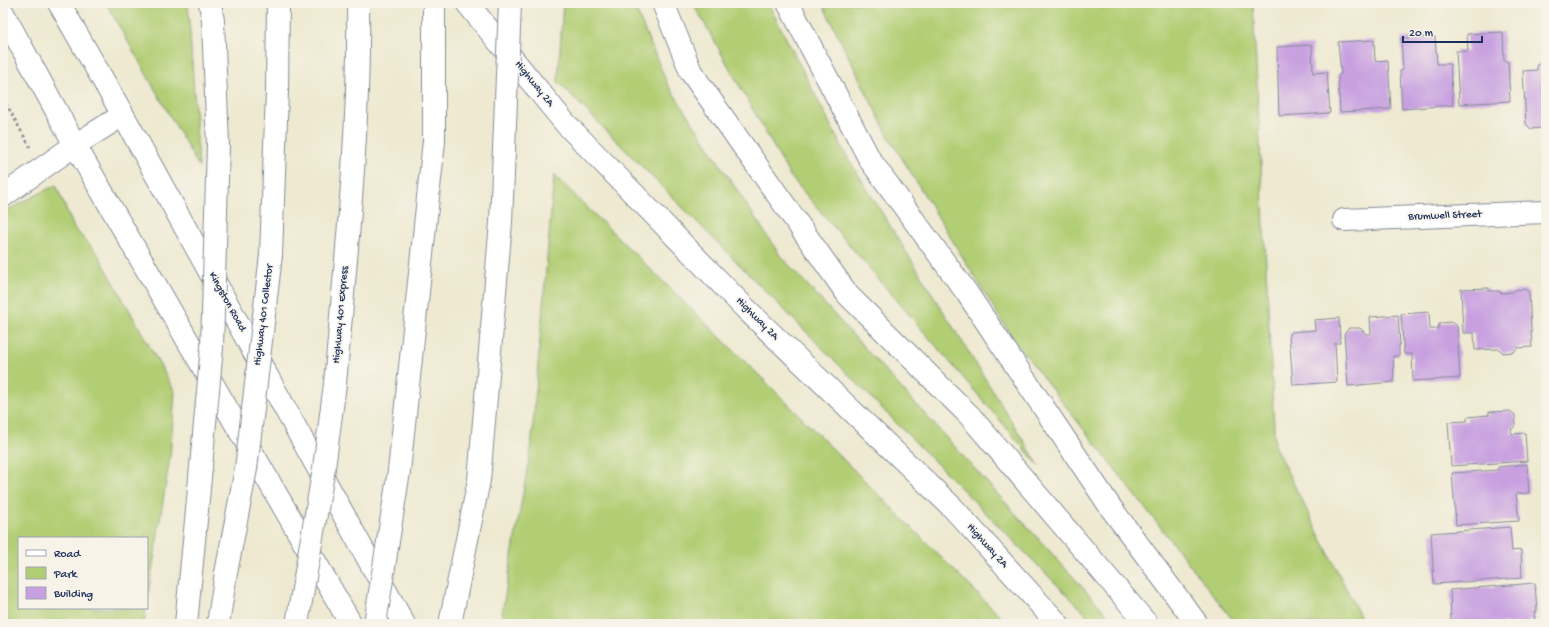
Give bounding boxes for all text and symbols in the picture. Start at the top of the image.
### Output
scale bar [1403,18,1482,44]
text: 20 m [1409,27,1434,41]
street label: Highway 2A [512,59,556,110]
street label: Brumwell Street [1407,209,1483,223]
street label: Highway 401 Collector [252,263,276,366]
street label: Highway 401 Express [331,265,351,364]
street label: Kingston Road [206,270,249,335]
street label: Highway 2A [733,295,781,343]
street label: Highway 2A [964,521,1010,571]
legend [18,537,148,609]
text: Road [54,548,81,562]
text: Park [53,568,79,582]
text: Building [53,588,93,602]

